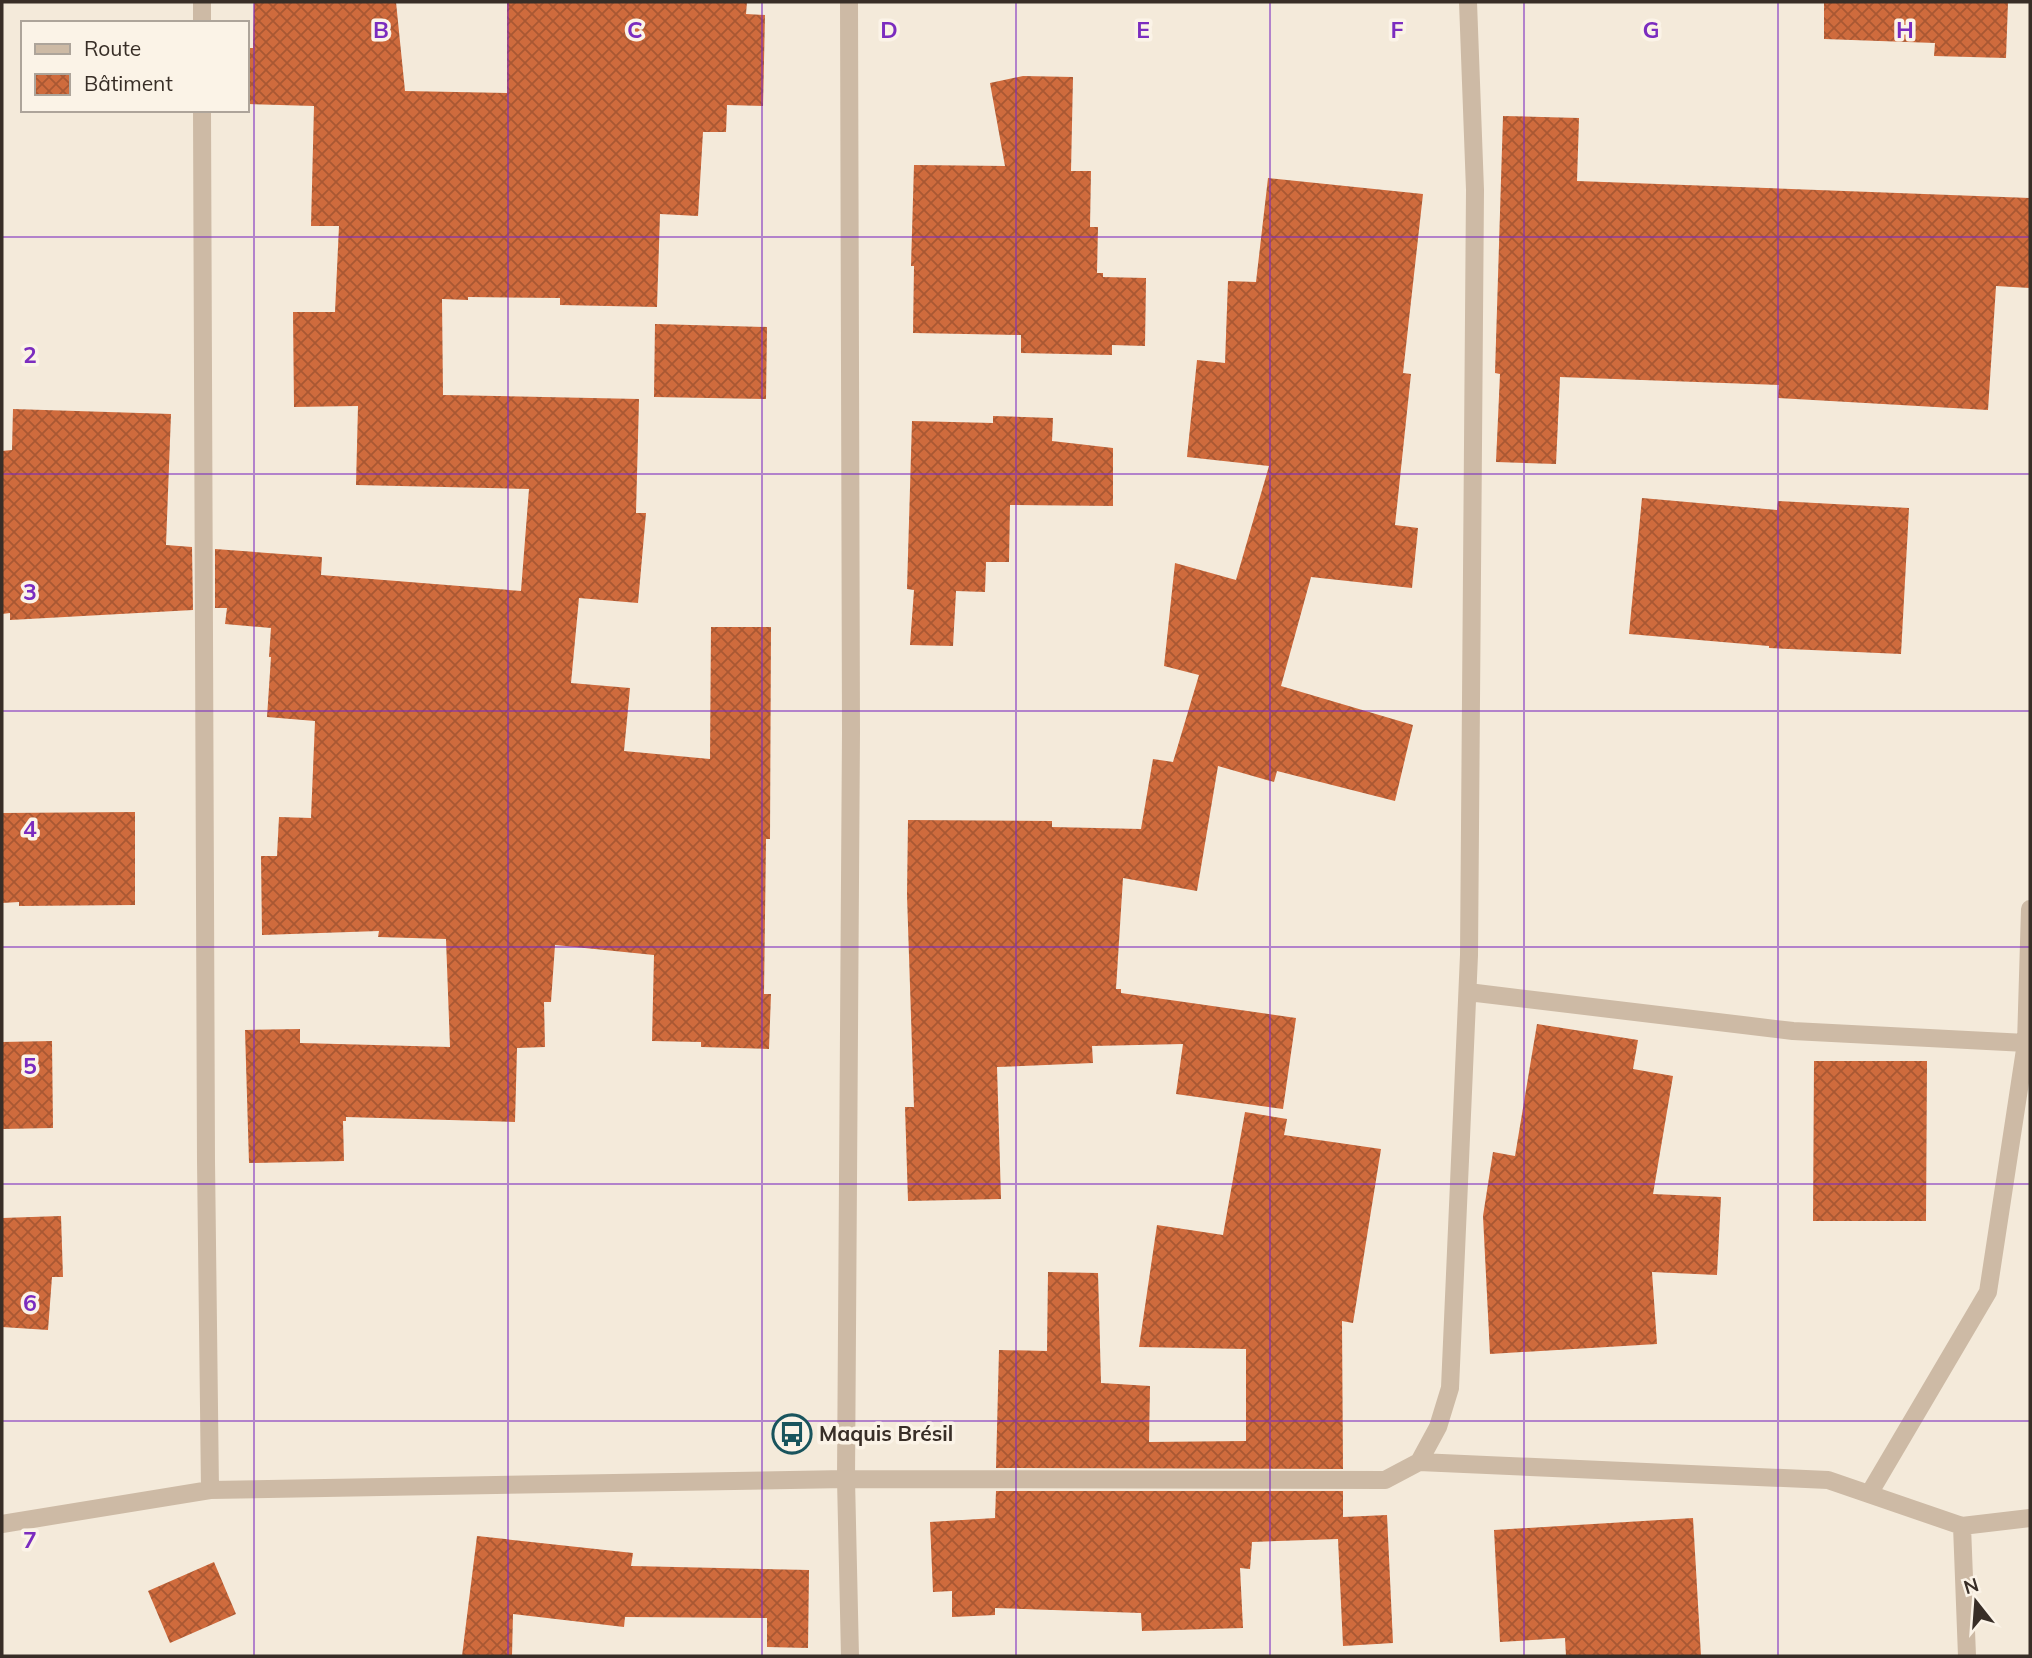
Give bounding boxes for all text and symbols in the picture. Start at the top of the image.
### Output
text: B [373,15,389,44]
text: C [627,15,643,44]
text: D [880,15,898,44]
text: E [1136,15,1150,44]
text: F [1390,15,1404,44]
text: G [1642,15,1660,44]
text: H [1896,15,1914,44]
legend [21,21,248,112]
text: Route [84,35,141,61]
text: Bâtiment [84,70,173,96]
text: 2 [23,340,37,369]
text: 3 [23,577,37,606]
text: 4 [23,814,37,843]
text: 5 [23,1051,37,1080]
text: 6 [23,1288,37,1317]
bus stop icon: Maquis Brésil [771,1413,813,1455]
place label: Maquis Brésil [819,1420,953,1446]
text: 7 [23,1525,37,1554]
north arrow [1941,1567,2011,1637]
text: N [1961,1572,1981,1599]

